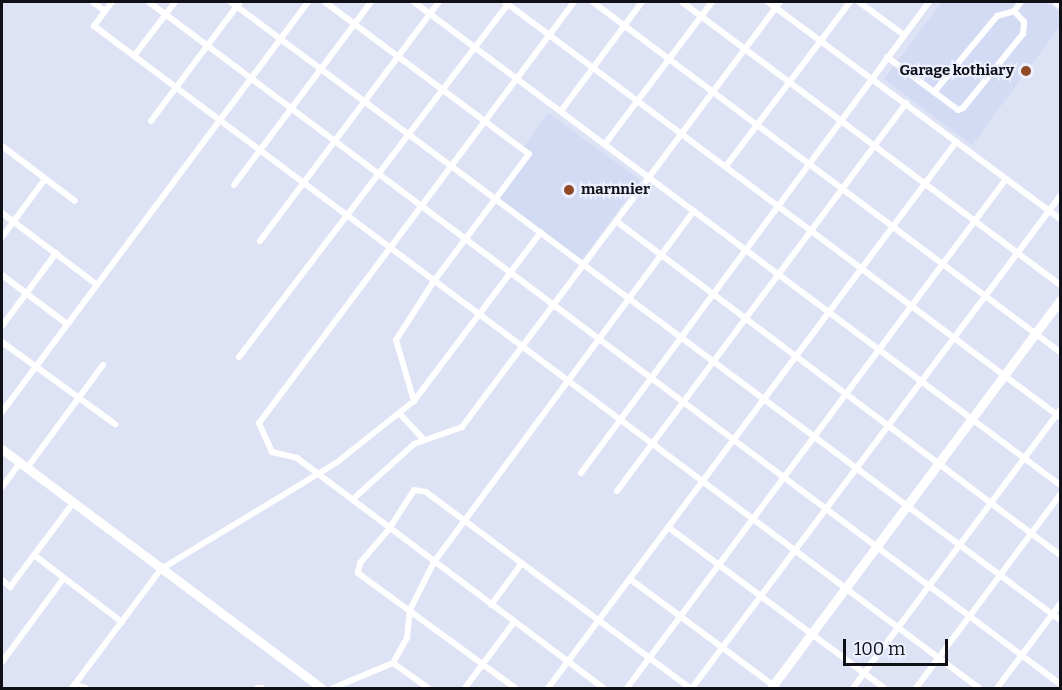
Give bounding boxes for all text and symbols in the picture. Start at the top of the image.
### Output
place label: Garage kothiary [899,62,1014,80]
marker: Garage kothiary [1019,64,1033,78]
place label: marnnier [581,181,650,199]
marker: marnnier [562,183,576,197]
scale bar [846,627,951,665]
text: 100 m [854,638,905,660]

